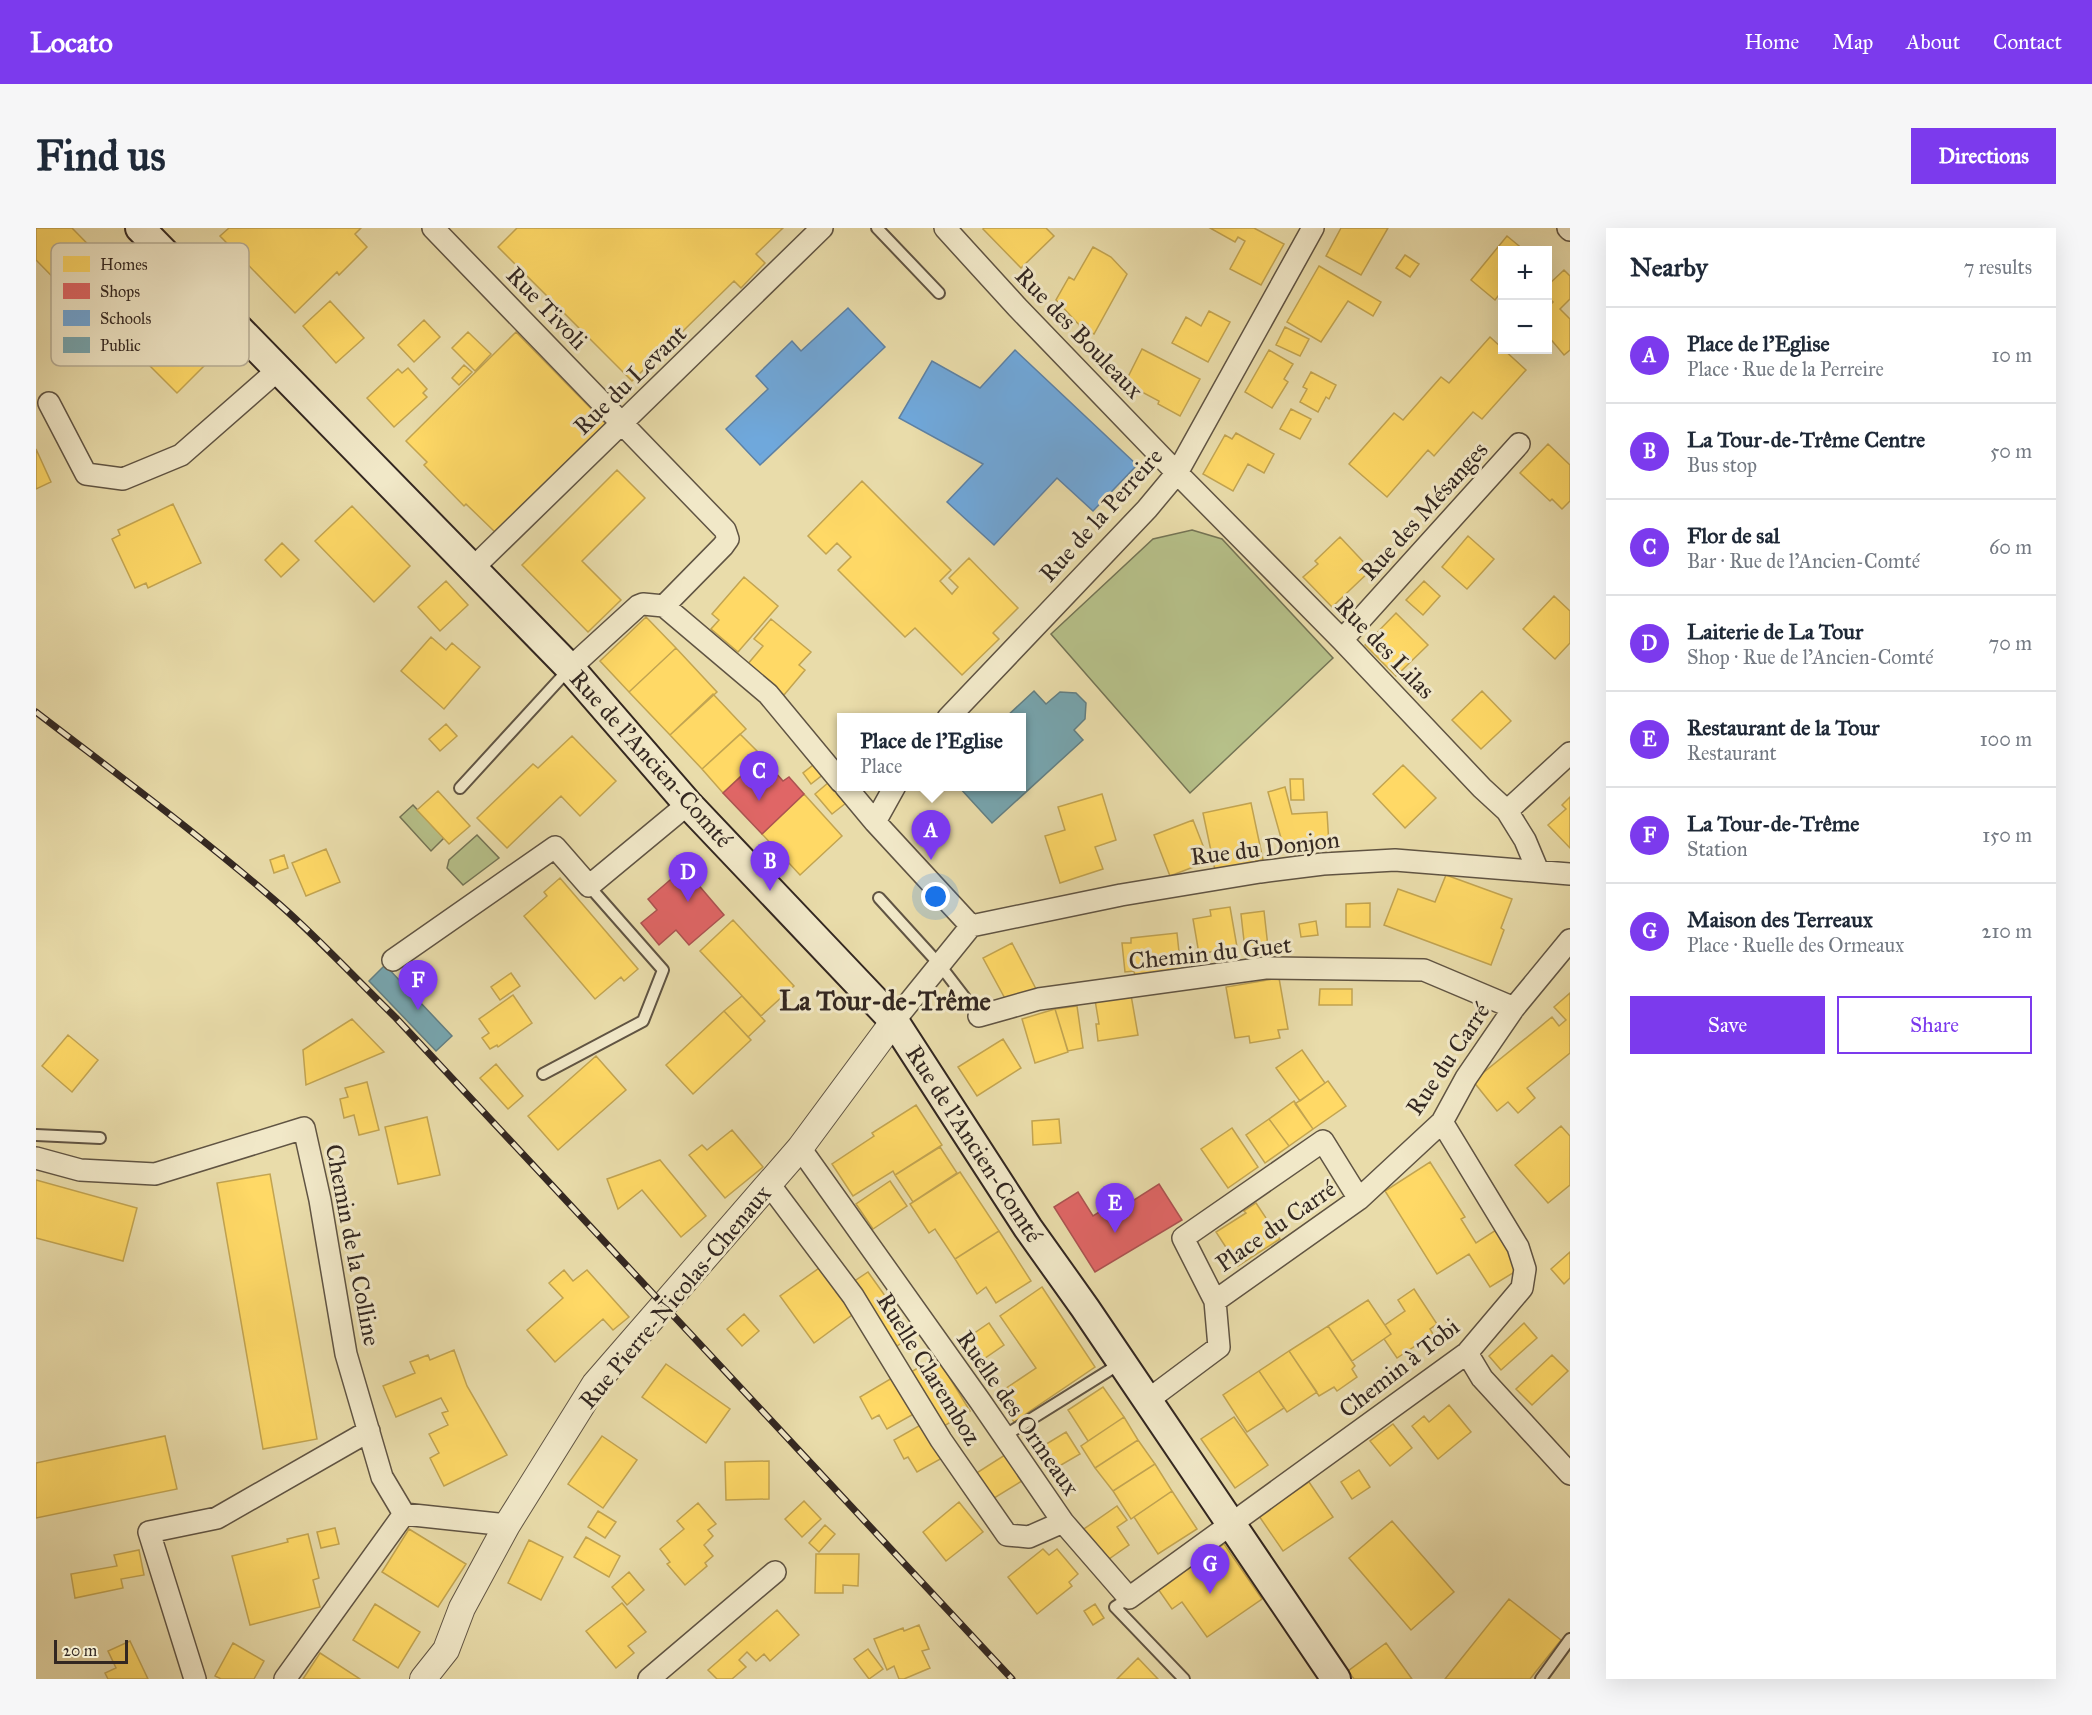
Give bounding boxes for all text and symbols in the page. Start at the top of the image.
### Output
text: Locato [30,25,113,60]
text: Home [1744,29,1799,55]
text: Map [1832,29,1873,55]
text: About [1906,29,1960,55]
text: Contact [1993,29,2062,55]
button: Directions [1911,128,2056,184]
text: Find us [36,130,166,182]
legend [51,243,249,366]
map controls [1498,246,1552,354]
button: + [1498,246,1552,300]
text: Nearby [1630,251,1708,283]
text: Homes [100,255,148,274]
text: 7 results [1964,255,2032,279]
street label: Rue Tivoli [500,260,594,356]
street label: Rue des Bouleaux [1009,261,1150,405]
text: Shops [100,282,140,301]
button: − [1498,300,1552,354]
text: Schools [100,309,151,328]
street label: Rue du Levant [567,318,693,441]
text: Place de l'Eglise [1687,330,1830,357]
text: Public [100,336,141,355]
text: A [1643,343,1656,367]
text: 10 m [1991,343,2032,367]
text: Place · Rue de la Perreire [1687,357,1884,381]
text: La Tour-de-Trême Centre [1687,426,1925,453]
street label: Rue des Mésanges [1354,435,1494,587]
text: B [1643,439,1656,463]
text: 50 m [1990,439,2032,463]
street label: Rue de la Perreire [1033,442,1169,588]
text: Bus stop [1687,453,1757,477]
text: Flor de sal [1687,522,1780,549]
text: C [1643,535,1656,559]
text: 60 m [1989,535,2032,559]
text: Bar · Rue de l'Ancien-Comté [1687,549,1920,573]
street label: Rue des Lilas [1329,591,1441,705]
text: Laiterie de La Tour [1687,618,1863,645]
text: D [1642,631,1657,655]
text: 70 m [1989,631,2032,655]
text: Shop · Rue de l'Ancien-Comté [1687,645,1934,669]
street label: Rue de l'Ancien-Comté [563,664,739,854]
popup [837,713,1026,791]
text: Restaurant de la Tour [1687,714,1880,741]
text: Place de l'Eglise [860,727,1003,754]
text: E [1642,727,1657,751]
text: 100 m [1980,727,2032,751]
text: Restaurant [1687,741,1777,765]
pin: C [740,752,778,801]
text: Place [860,754,902,778]
pin: A [912,810,950,860]
text: La Tour-de-Trême [1687,810,1859,837]
text: F [1643,823,1656,847]
text: 150 m [1982,823,2032,847]
street label: Rue du Donjon [1189,824,1341,872]
text: Station [1687,837,1748,861]
pin: B [750,842,790,891]
pin: D [668,852,708,902]
your location [921,882,950,911]
text: Maison des Terreaux [1687,906,1873,933]
text: G [1642,919,1657,943]
text: 210 m [1982,919,2032,943]
street label: Chemin du Guet [1127,929,1293,976]
text: Place · Ruelle des Ormeaux [1687,933,1904,957]
pin: F [398,960,437,1010]
district label: La Tour-de-Trême [779,984,991,1017]
button: Save [1630,996,1825,1054]
button: Share [1837,996,2032,1054]
street label: Rue du Carré [1400,997,1496,1121]
street label: Rue de l'Ancien-Comté [899,1040,1049,1248]
street label: Chemin de la Colline [319,1142,387,1348]
street label: Place du Carré [1210,1174,1342,1278]
street label: Rue Pierre-Nicolas-Chenaux [573,1179,778,1415]
pin: E [1096,1184,1134,1233]
street label: Ruelle Claremboz [870,1287,988,1451]
street label: Chemin à Tobi [1333,1311,1466,1424]
street label: Ruelle des Ormeaux [950,1325,1086,1502]
pin: G [1190,1544,1230,1594]
scale bar [54,1637,128,1664]
text: 20 m [63,1641,97,1660]

